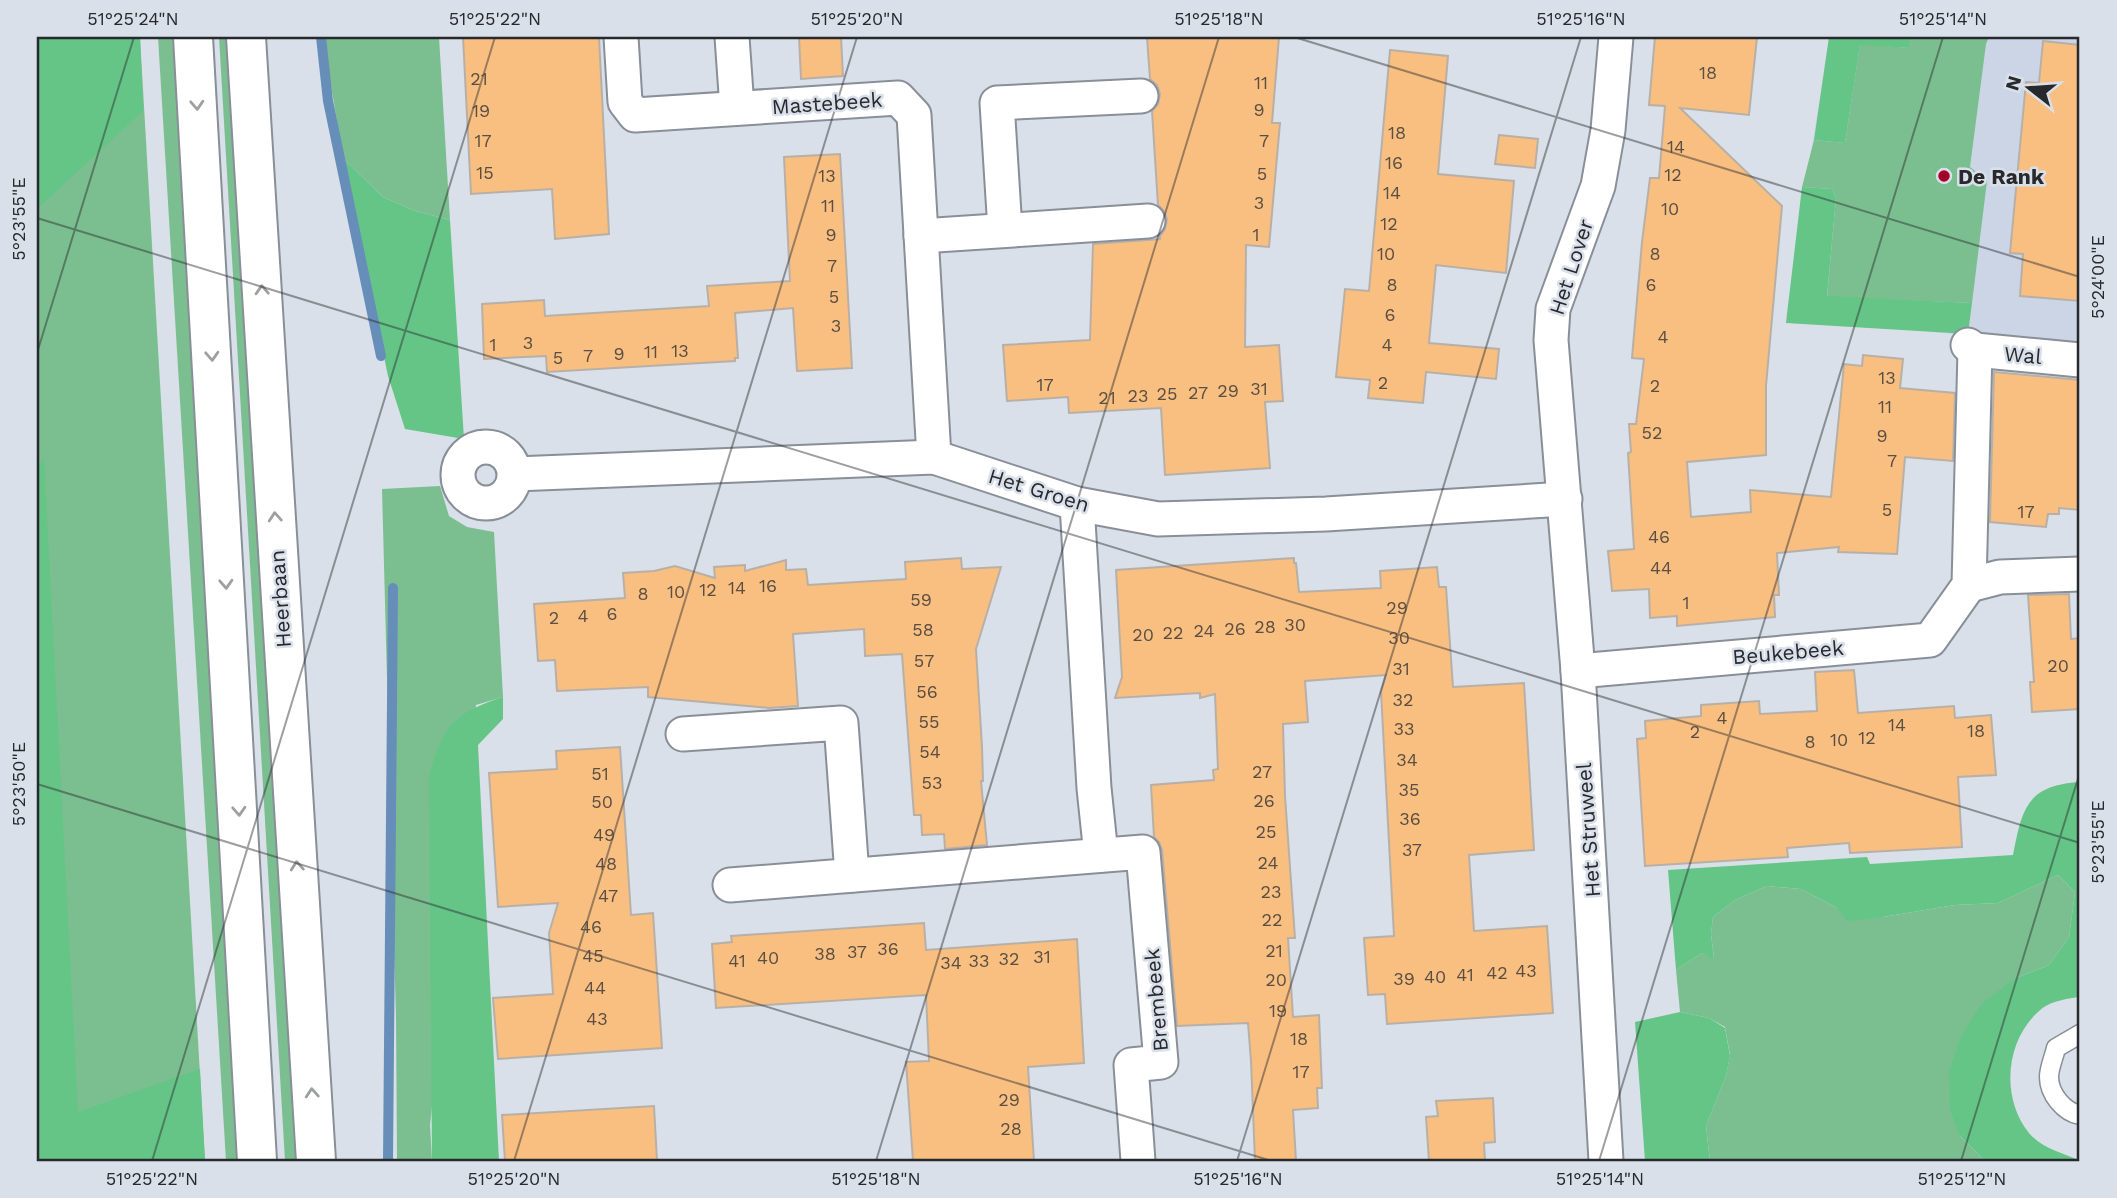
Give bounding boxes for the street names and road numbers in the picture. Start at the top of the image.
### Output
street label: Mastebeek [771,87,883,119]
street label: Het Lover [1544,215,1598,318]
street label: Wal [2003,341,2043,369]
street label: Het Groen [986,463,1092,517]
street label: Heerbaan [264,549,296,649]
street label: Beukebeek [1731,635,1845,669]
street label: Het Struweel [1571,761,1605,898]
street label: Brembeek [1139,947,1173,1053]

